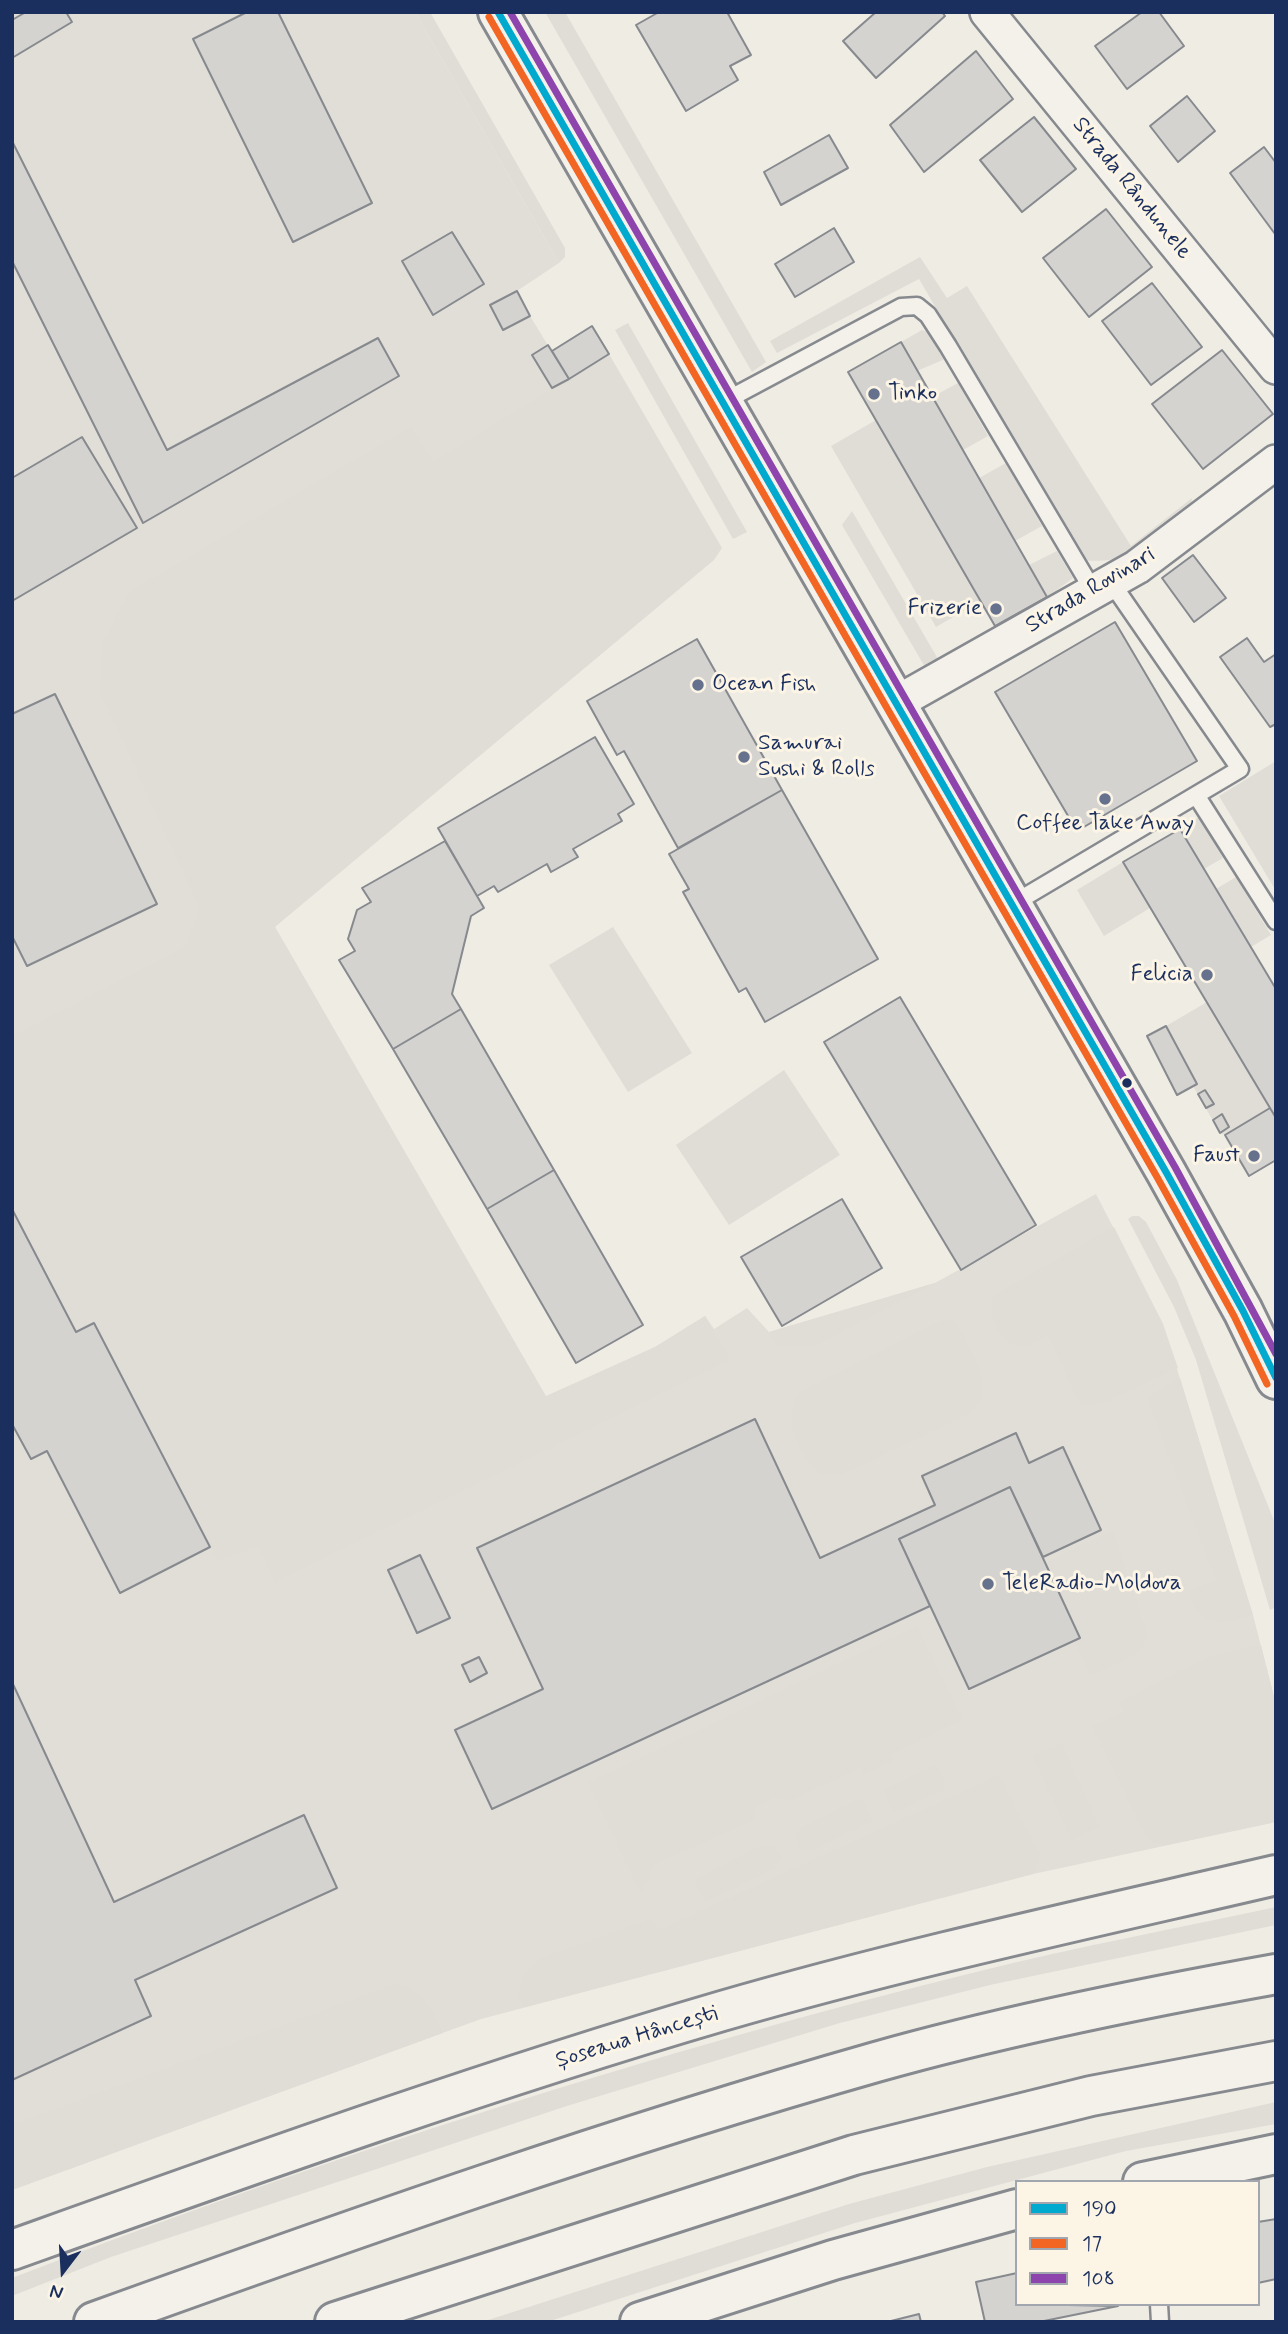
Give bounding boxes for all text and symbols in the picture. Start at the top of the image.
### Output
street label: Strada Rândunele [1065,112,1197,266]
place label: Tinko [888,380,937,408]
marker: Tinko [866,386,882,402]
street label: Strada Rovinari [1021,542,1161,640]
place label: Frizerie [907,595,982,623]
marker: Frizerie [988,601,1004,617]
place label: Ocean Fish [712,671,817,699]
marker: Ocean Fish [690,677,706,693]
place label: Samurai Sushi & Rolls [758,730,875,784]
marker: Samurai Sushi & Rolls [736,749,752,765]
marker: Coffee Take Away [1097,791,1113,807]
place label: Coffee Take Away [1016,810,1194,838]
place label: Felicia [1130,961,1193,989]
marker: Felicia [1199,967,1215,983]
unlabelled marker [1120,1076,1134,1090]
place label: Faust [1193,1142,1240,1170]
marker: Faust [1246,1148,1262,1164]
place label: TeleRadio-Moldova [1002,1570,1182,1598]
marker: TeleRadio-Moldova [980,1576,996,1592]
street label: Șoseaua Hâncești [553,2000,721,2076]
legend [1015,2180,1260,2306]
text: 190 [1082,2195,1117,2223]
text: 17 [1082,2230,1102,2258]
north arrow [28,2236,98,2306]
text: 108 [1082,2265,1115,2293]
text: N [47,2278,66,2305]

